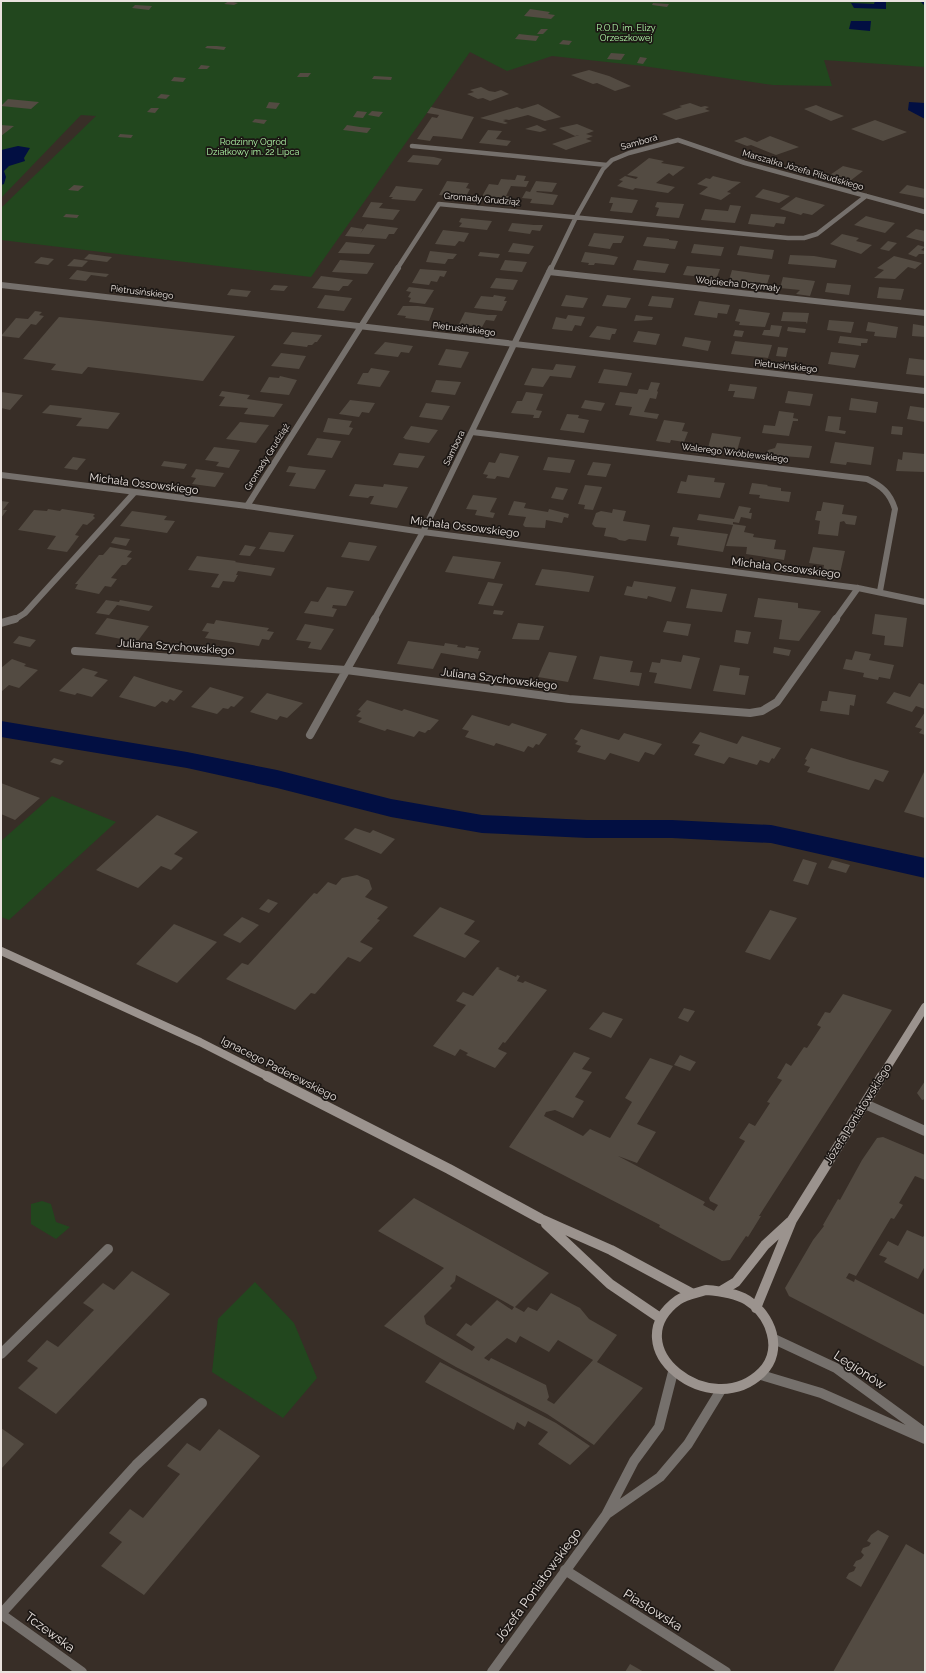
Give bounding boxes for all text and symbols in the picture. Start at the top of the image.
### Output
park label: R.O.D. im. Elizy Orzeszkowej [596,23,656,43]
street label: Sambora [620,132,659,152]
park label: Rodzinny Ogród Działkowy im. 22 Lipca [207,137,300,157]
street label: Marszałka Józefa Piłsudskiego [741,148,865,192]
street label: Gromady Grudziąż [443,191,521,207]
street label: Wojciecha Drzymały [695,275,781,293]
street label: Pietrusińskiego [110,283,174,301]
street label: Pietrusińskiego [432,320,496,338]
street label: Pietrusińskiego [754,358,818,374]
street label: Gromady Grudziąż [242,421,292,492]
street label: Sambora [441,429,467,467]
street label: Walerego Wróblewskiego [681,441,789,465]
street label: Michała Ossowskiego [89,471,200,497]
street label: Michała Ossowskiego [410,514,521,540]
street label: Michała Ossowskiego [731,555,842,581]
street label: Juliana Szychowskiego [117,636,235,658]
street label: Juliana Szychowskiego [440,665,558,693]
street label: Ignacego Paderewskiego [219,1034,340,1104]
street label: Józefa Poniatowskiego [822,1061,894,1167]
street label: Legionów [831,1348,889,1393]
street label: Józefa Poniatowskiego [492,1525,584,1645]
street label: Piastowska [621,1586,685,1634]
street label: Tczewska [22,1609,78,1655]

